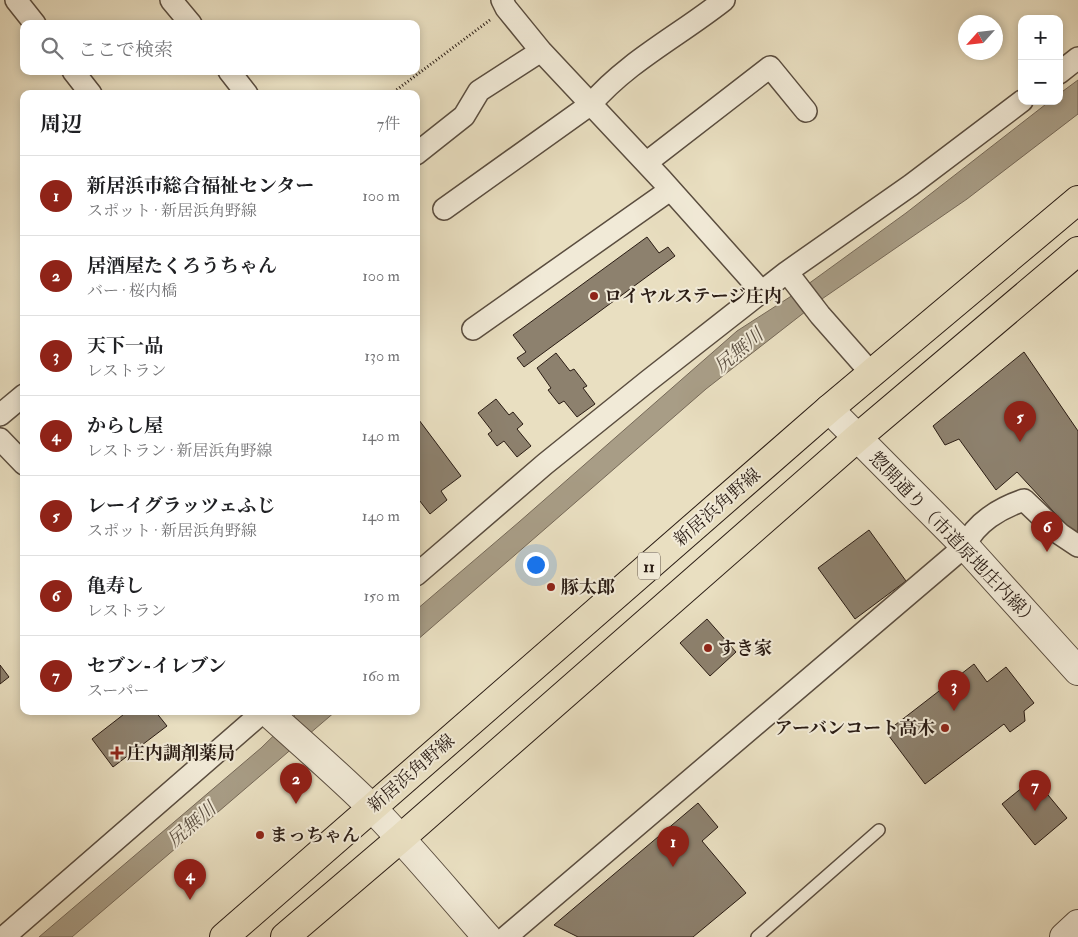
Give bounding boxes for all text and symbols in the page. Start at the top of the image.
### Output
north arrow [958,15,1003,60]
map controls [1018,15,1063,105]
button: + [1018,15,1063,60]
search box [20,20,420,75]
icon: search [38,34,66,62]
text: ここで検索 [78,38,173,62]
button: − [1018,60,1063,105]
text: 周辺 [40,111,82,138]
text: 7件 [377,114,400,134]
text: 新居浜市総合福祉センター [87,174,314,198]
text: 1 [53,186,59,206]
text: 100 m [362,186,400,206]
text: スポット · 新居浜角野線 [87,201,257,221]
text: 居酒屋たくろうちゃん [87,254,277,278]
text: 2 [52,266,60,286]
text: 100 m [362,266,400,286]
text: バー · 桜内橋 [87,281,177,301]
place label: ロイヤルステージ庄内 [604,285,782,308]
marker: ロイヤルステージ庄内 [588,290,600,302]
water label: 尻無川 [709,322,770,378]
text: 天下一品 [87,334,163,358]
text: 3 [53,346,59,366]
text: 130 m [364,346,400,366]
text: レストラン [87,361,167,381]
pin: 5 [1004,401,1036,442]
text: からし屋 [87,414,163,438]
text: 4 [52,426,60,446]
text: 140 m [362,426,400,446]
text: レストラン · 新居浜角野線 [87,441,272,461]
street label: 惣開通り（市道原地庄内線） [864,447,1043,631]
street label: 新居浜角野線 [669,463,766,551]
text: レーイグラッツェふじ [87,494,275,518]
text: 5 [52,506,60,526]
text: 140 m [362,506,400,526]
pin: 6 [1031,511,1063,552]
text: スポット · 新居浜角野線 [87,521,257,541]
your location [523,552,549,578]
road number: 11 [638,552,660,580]
text: 亀寿し [87,574,144,598]
place label: 豚太郎 [561,576,615,599]
marker: 豚太郎 [545,581,557,593]
text: 6 [52,586,60,606]
text: 150 m [363,586,400,606]
text: レストラン [87,601,167,621]
place label: すき家 [718,637,772,660]
marker: すき家 [702,642,714,654]
text: セブン-イレブン [87,654,227,678]
text: 7 [52,666,60,686]
text: 160 m [362,666,400,686]
pin: 3 [938,670,970,711]
text: スーパー [87,681,149,701]
place label: アーバンコート高木 [774,717,935,740]
marker: アーバンコート高木 [939,722,951,734]
street label: 新居浜角野線 [363,729,460,817]
place label: 庄内調剤薬局 [127,742,235,765]
marker: 庄内調剤薬局 [111,747,123,759]
pin: 2 [280,763,312,804]
pin: 7 [1019,770,1051,811]
water label: 尻無川 [162,796,223,853]
place label: まっちゃん [270,824,360,847]
pin: 1 [657,826,689,867]
marker: まっちゃん [254,829,266,841]
pin: 4 [174,859,206,900]

